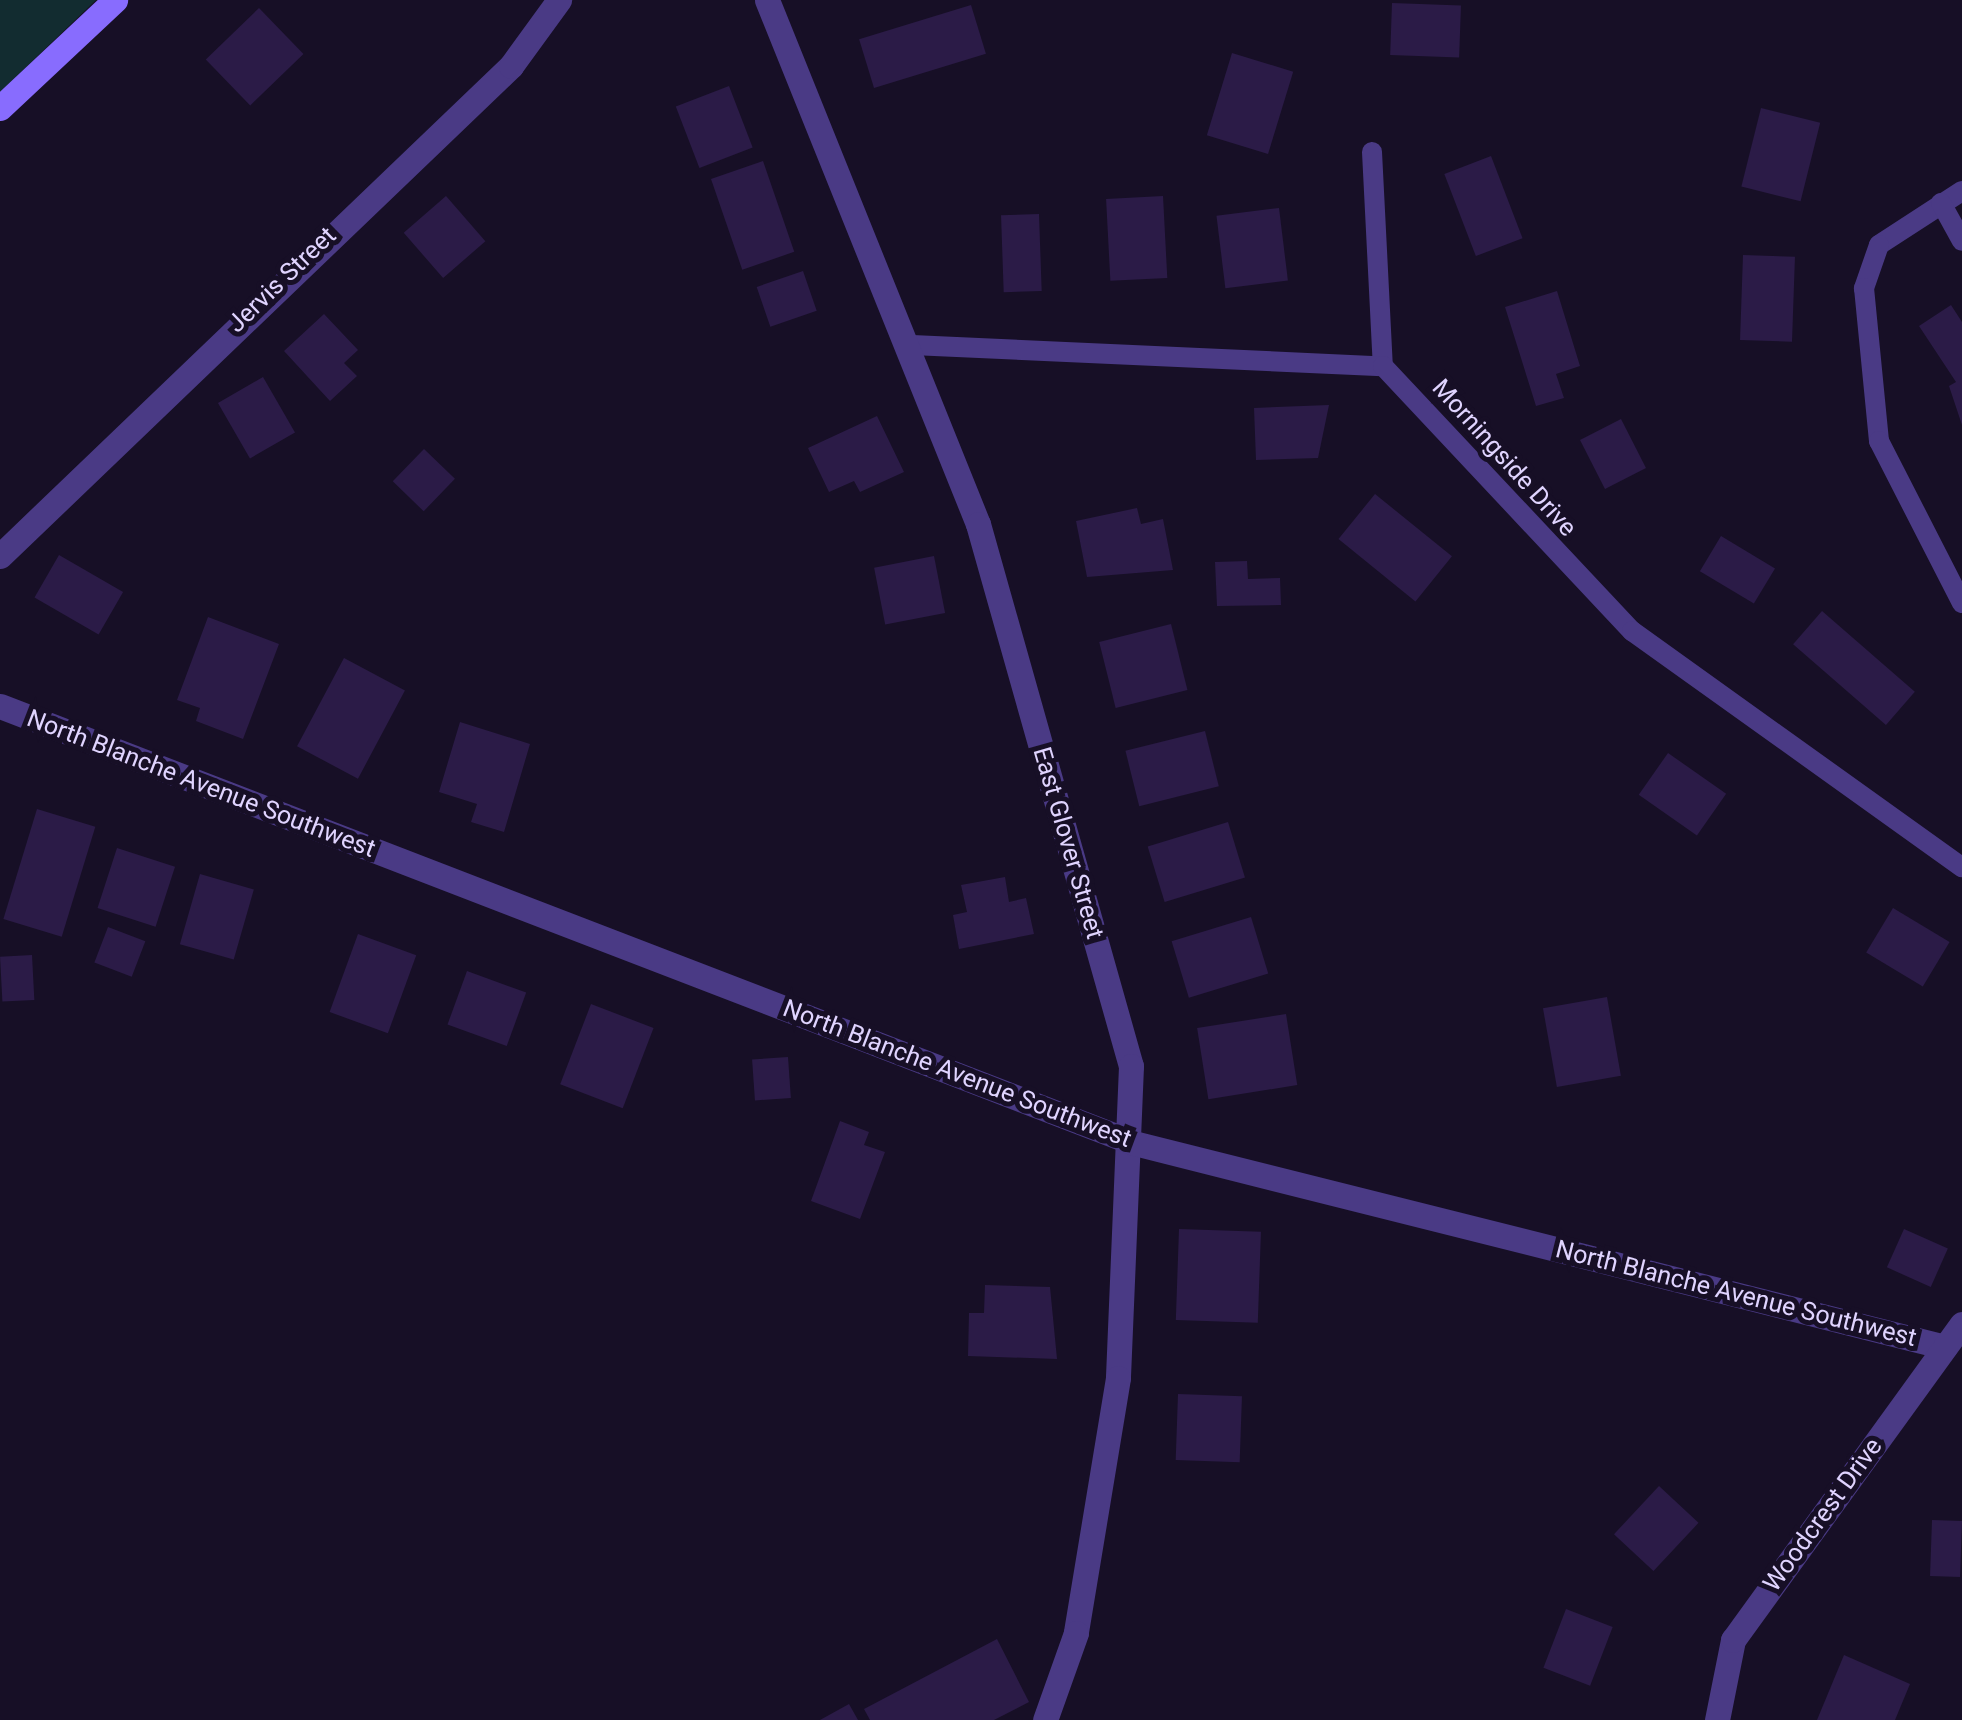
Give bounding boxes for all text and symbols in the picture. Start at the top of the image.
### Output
street label: Jervis Street [222,221,342,339]
street label: Morningside Drive [1426,373,1582,543]
street label: North Blanche Avenue Southwest [23,704,379,864]
street label: East Glover Street [1026,744,1110,942]
street label: North Blanche Avenue Southwest [779,994,1135,1154]
street label: North Blanche Avenue Southwest [1553,1235,1919,1353]
street label: Woodcrest Drive [1757,1432,1889,1598]

